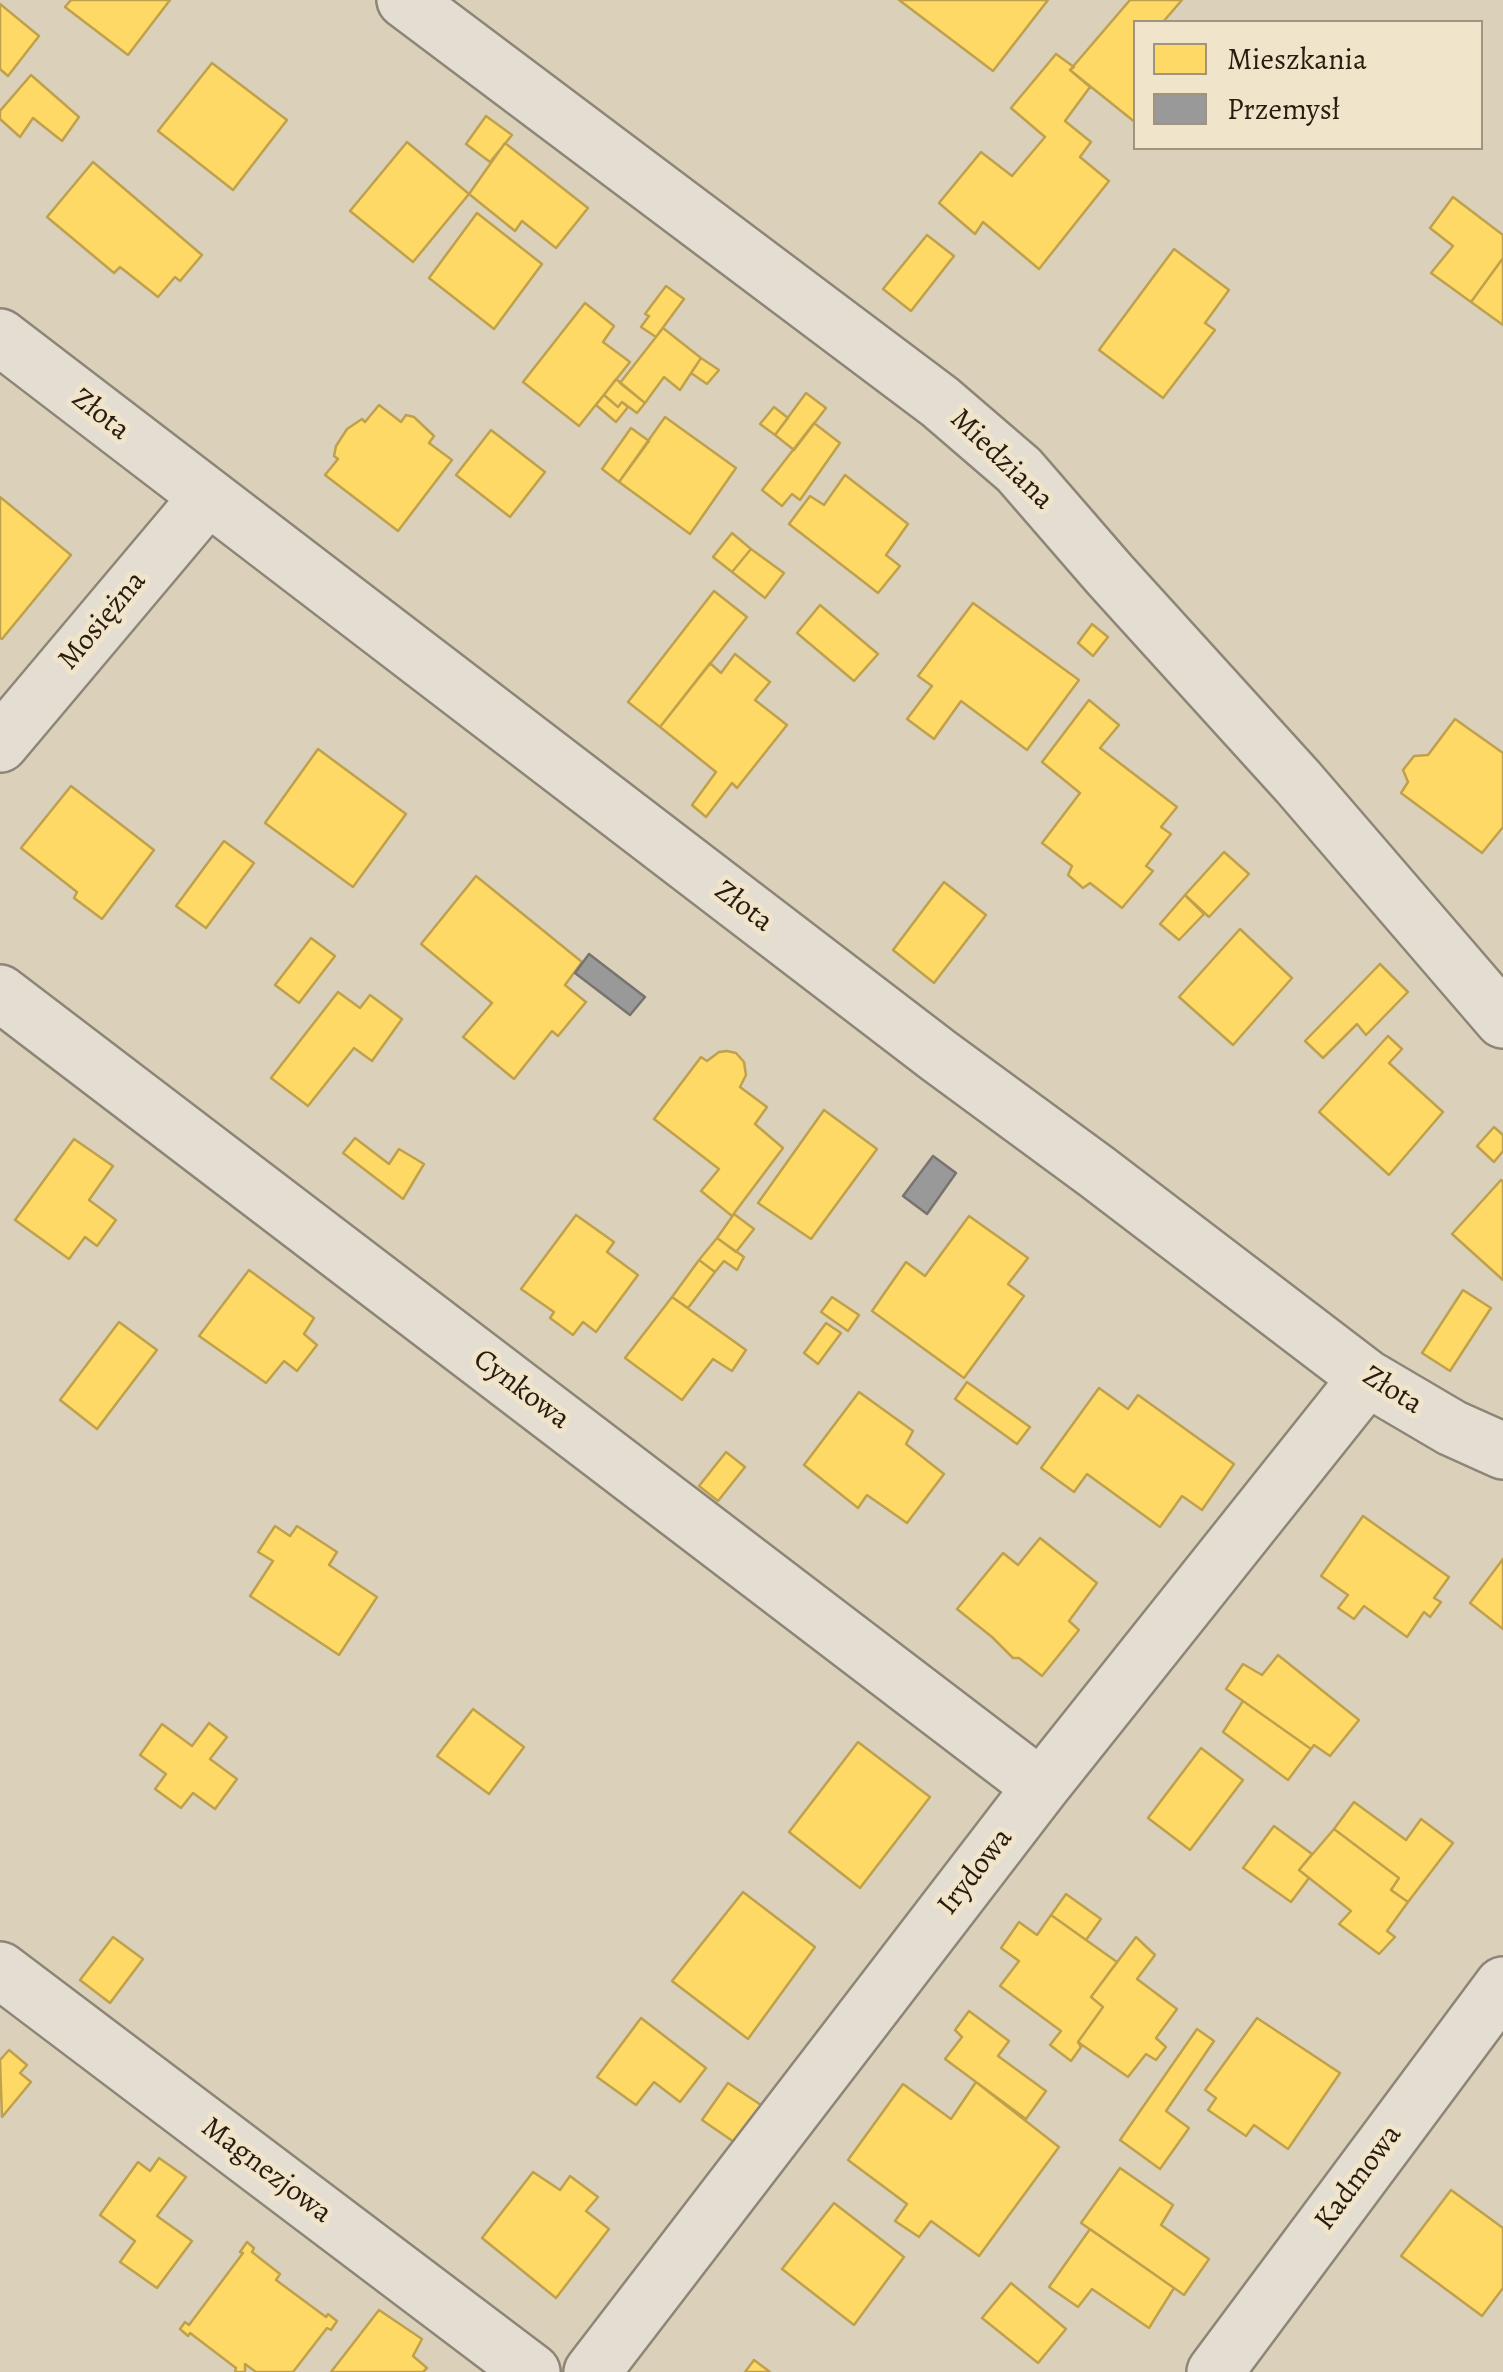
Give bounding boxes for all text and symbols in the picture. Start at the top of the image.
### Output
legend [1133,20,1483,150]
text: Mieszkania [1227,39,1367,79]
text: Przemysł [1227,89,1340,129]
street label: Złota [64,381,136,449]
street label: Miedziana [942,402,1060,518]
street label: Mosiężna [51,564,155,678]
street label: Złota [707,873,779,941]
street label: Cynkowa [466,1342,576,1438]
street label: Złota [1355,1359,1429,1423]
street label: Irydowa [931,1821,1021,1923]
street label: Magnezjowa [194,2110,338,2232]
street label: Kadmowa [1308,2118,1410,2238]

